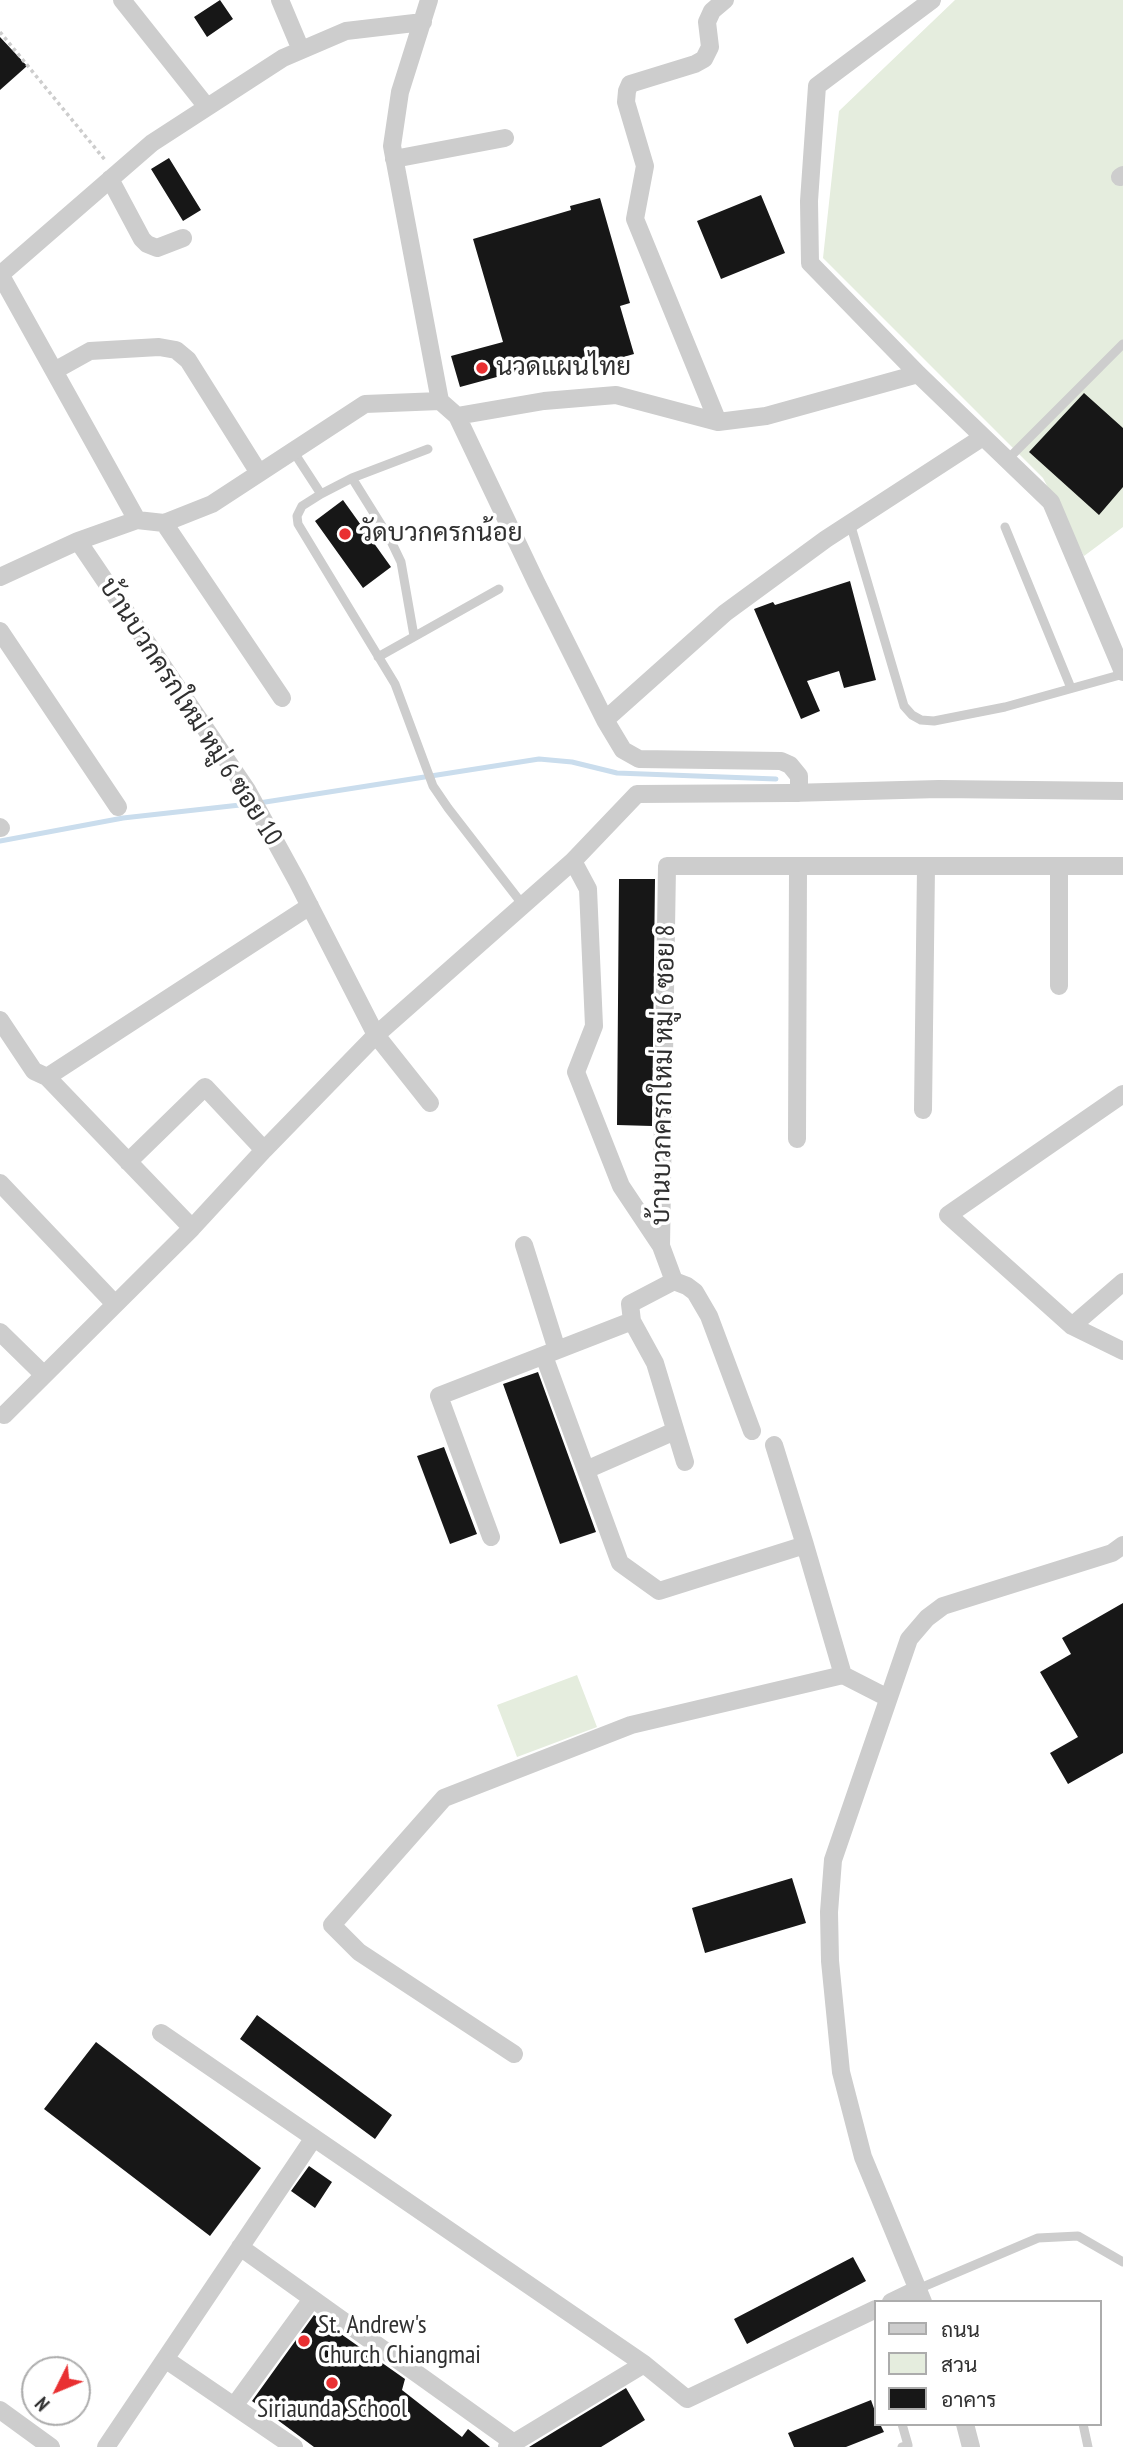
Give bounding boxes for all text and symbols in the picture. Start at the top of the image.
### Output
place label: นวดแผนไทย [496,352,631,384]
marker: นวดแผนไทย [474,360,490,376]
place label: วัดบวกครกน้อย [359,518,523,550]
marker: วัดบวกครกน้อย [337,526,353,542]
street label: บ้านบวกครกใหม่ หมู่ 6 ซอย 10 [92,573,288,851]
street label: บ้านบวกครกใหม่ หมู่ 6 ซอย 8 [646,924,682,1226]
legend [874,2300,1102,2426]
place label: St. Andrew's Church Chiangmai [318,2310,481,2372]
text: ถนน [941,2316,980,2343]
marker: St. Andrew's Church Chiangmai [296,2333,312,2349]
text: สวน [941,2351,977,2378]
north arrow [21,2356,91,2426]
marker: Siriaunda School [324,2375,340,2391]
text: อาคาร [941,2386,997,2413]
text: N [30,2392,54,2416]
place label: Siriaunda School [257,2394,407,2426]

